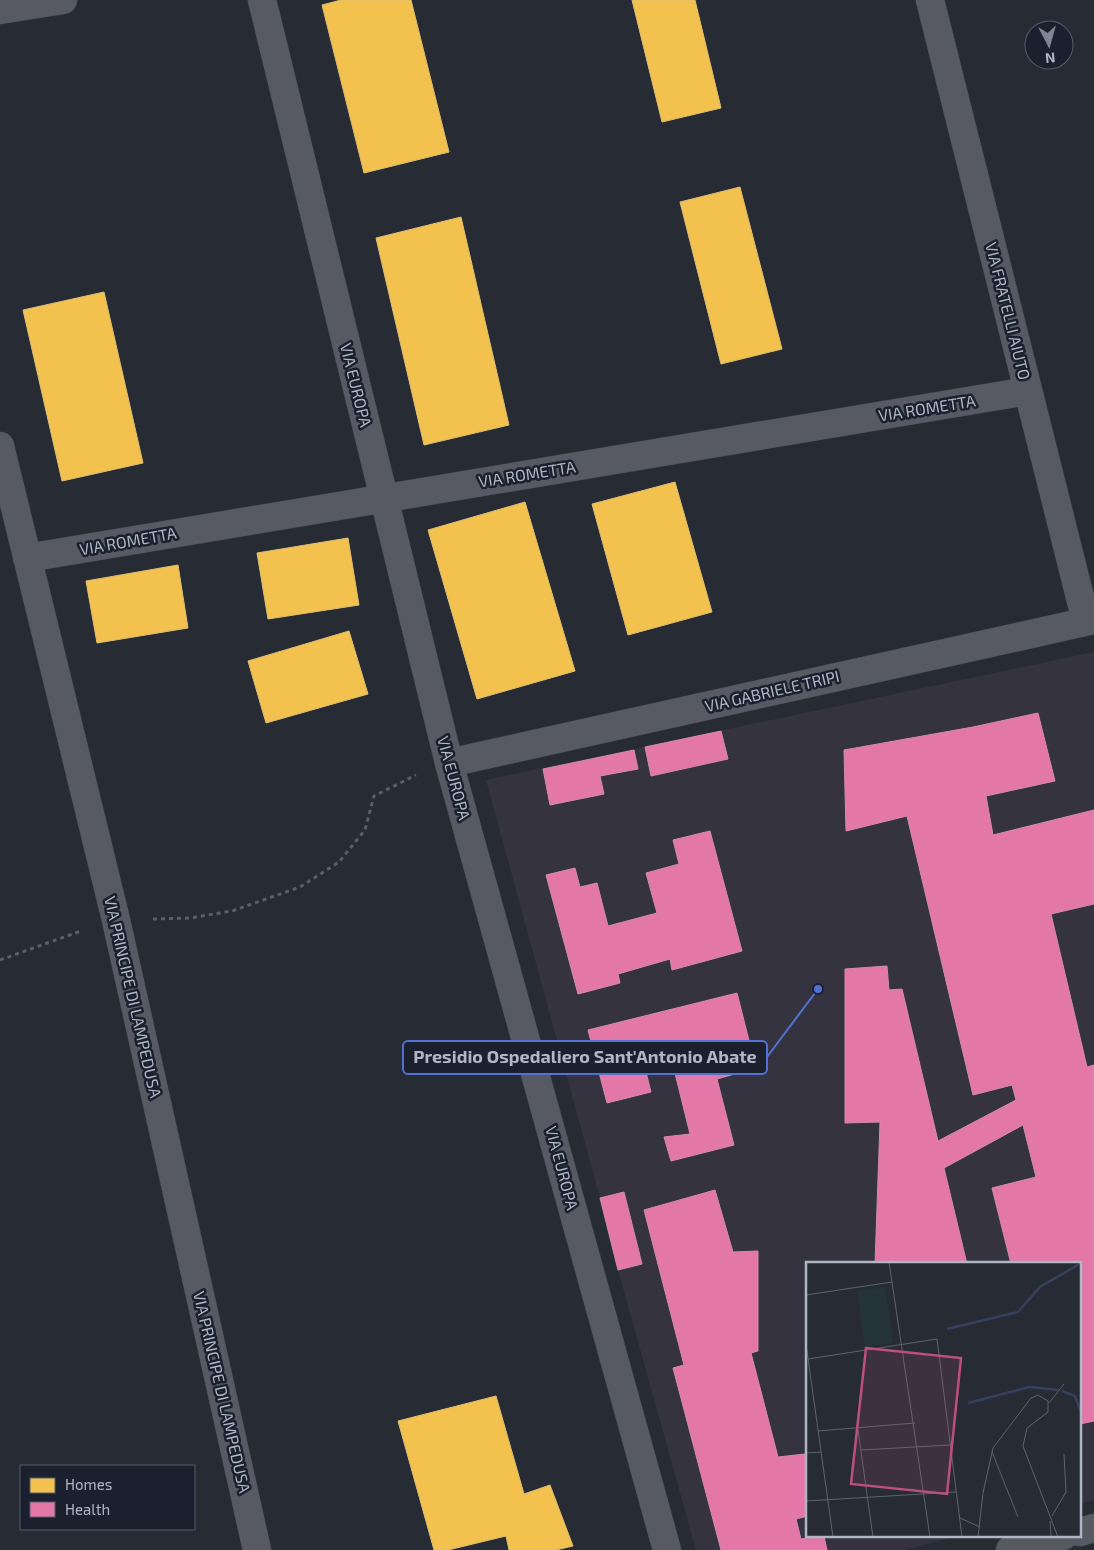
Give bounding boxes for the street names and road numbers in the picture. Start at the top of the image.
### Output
street label: VIA FRATELLI AIUTO [982,240,1035,382]
street label: VIA EUROPA [337,341,376,429]
street label: VIA ROMETTA [877,390,977,425]
street label: VIA ROMETTA [477,456,577,491]
street label: VIA ROMETTA [78,523,178,558]
street label: VIA GABRIELE TRIPI [703,666,841,715]
street label: VIA EUROPA [434,734,475,822]
street label: VIA PRINCIPE DI LAMPEDUSA [101,894,166,1100]
street label: VIA EUROPA [542,1124,583,1212]
street label: VIA PRINCIPE DI LAMPEDUSA [190,1289,255,1495]

